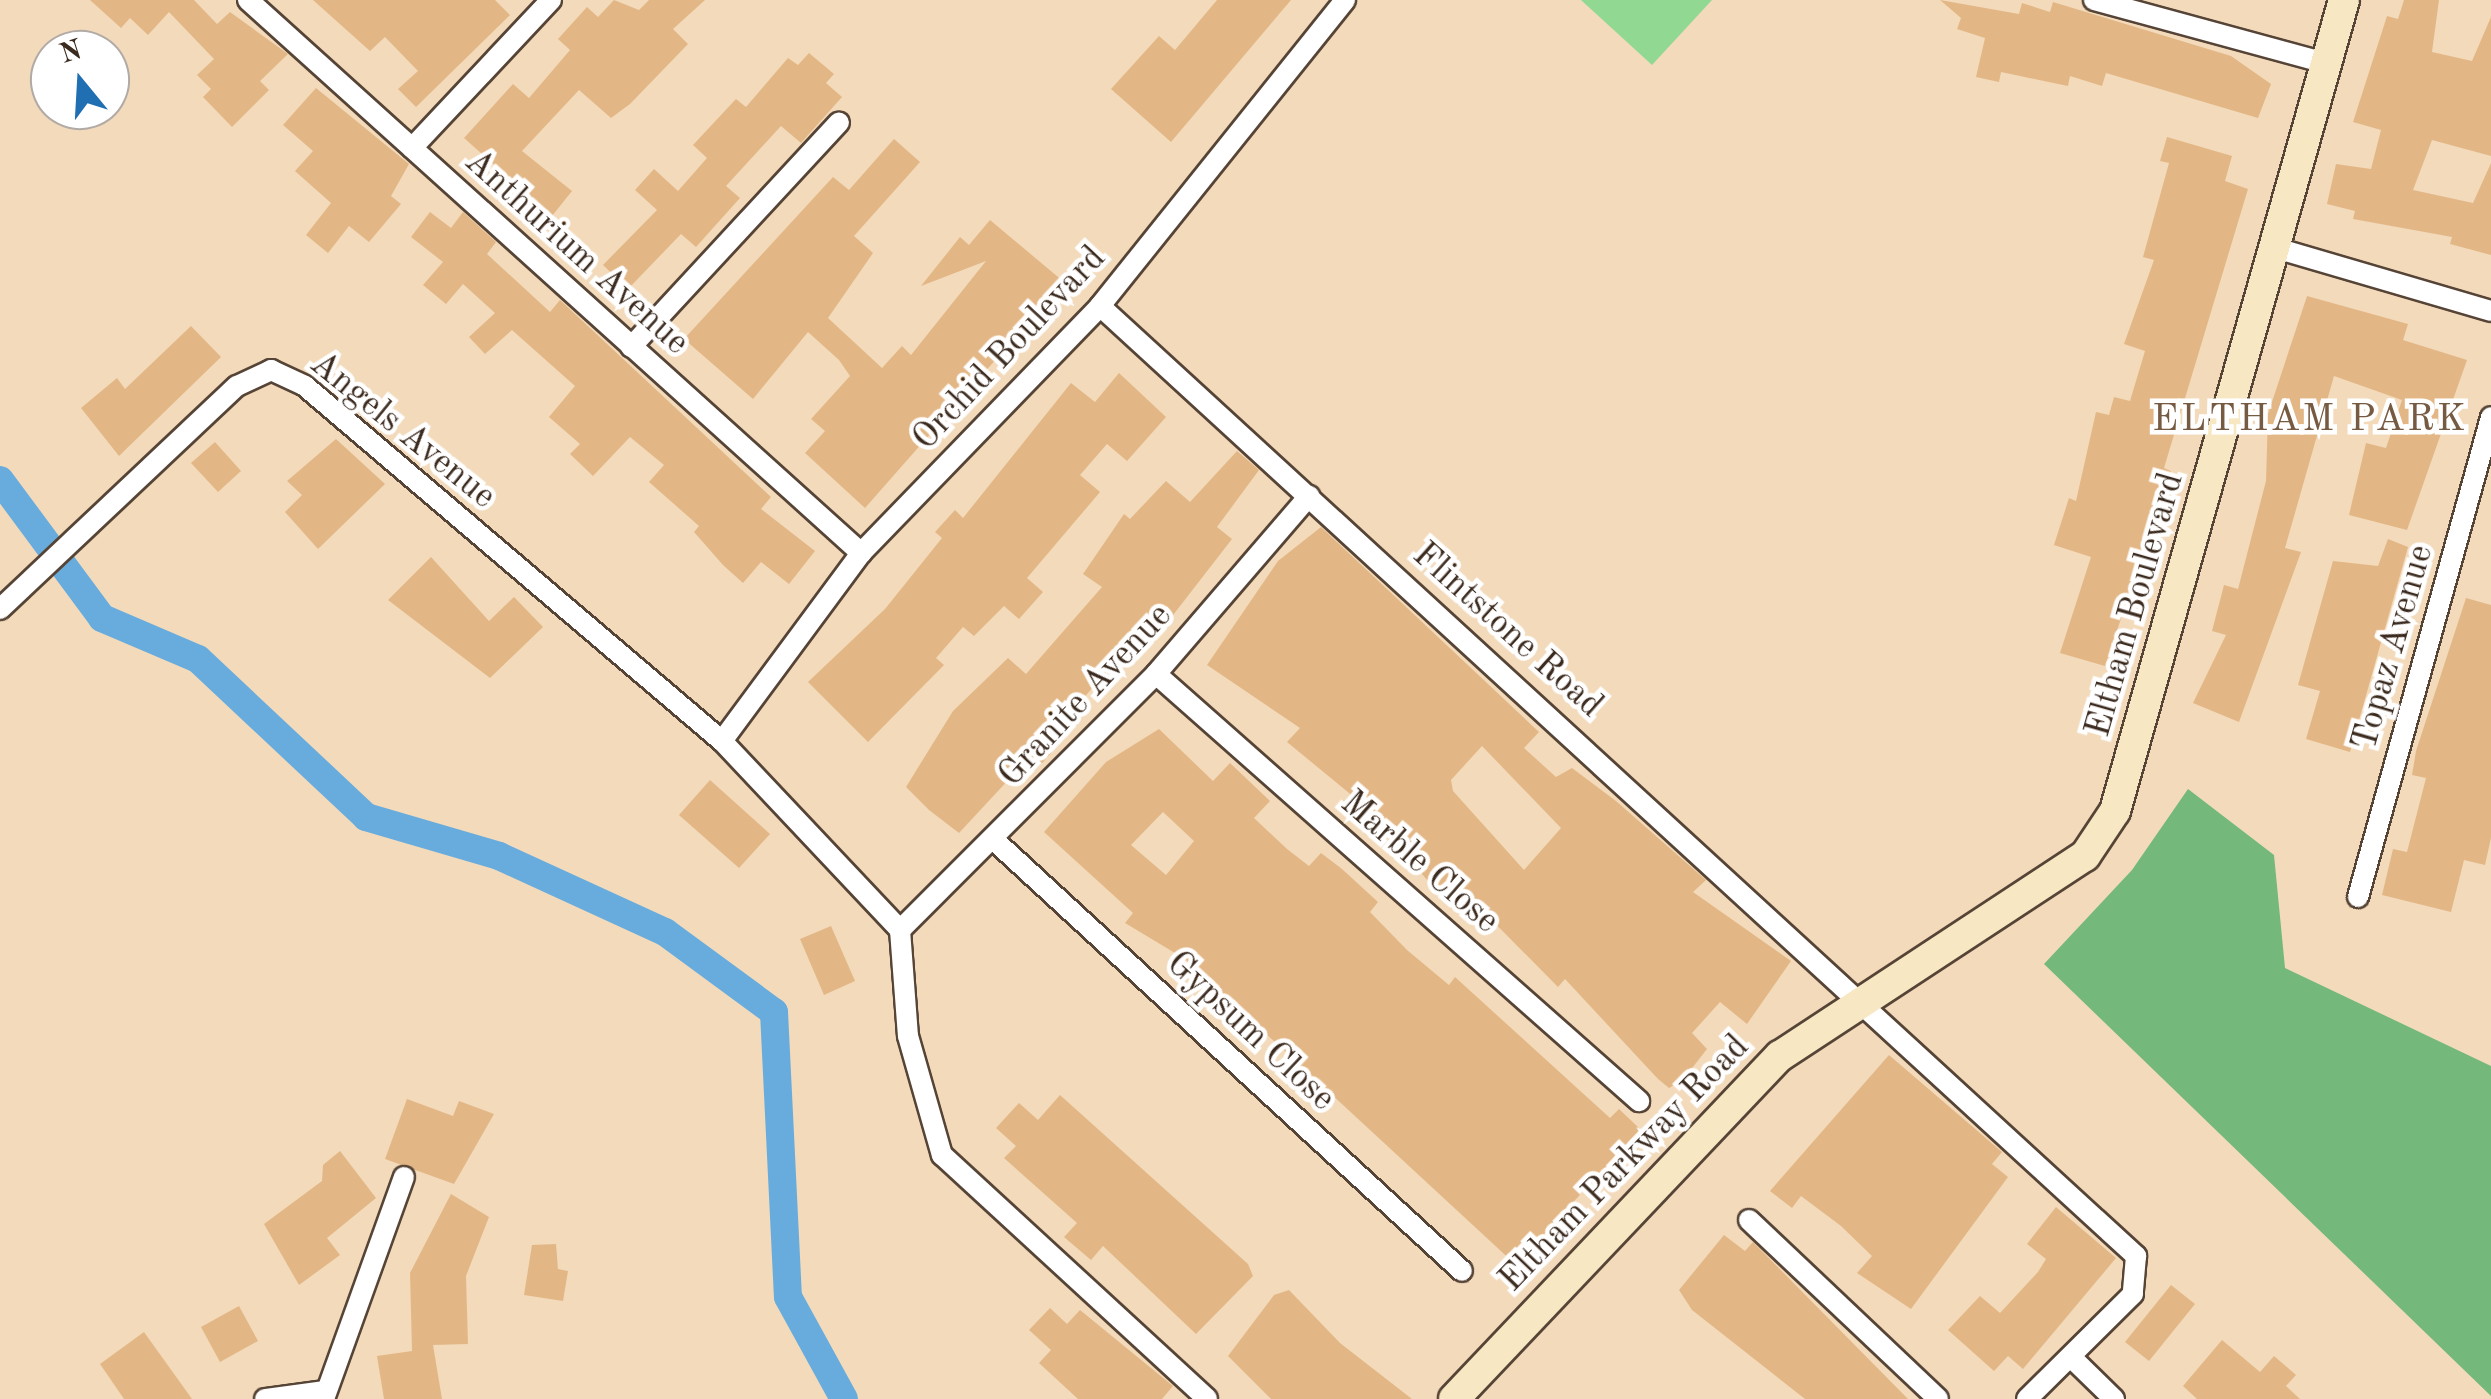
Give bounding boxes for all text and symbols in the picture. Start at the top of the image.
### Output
north arrow [30,30,130,130]
text: N [57,37,86,70]
street label: Anthurium Avenue [455,141,697,365]
street label: Orchid Boulevard [905,238,1115,460]
street label: Angels Avenue [301,343,503,519]
district label: ELTHAM PARK [2152,398,2468,444]
street label: Eltham Boulevard [2078,468,2194,742]
street label: Flintstone Road [1403,535,1611,727]
street label: Topaz Avenue [2345,540,2443,756]
street label: Granite Avenue [991,596,1181,796]
street label: Marble Close [1331,783,1507,943]
street label: Gypsum Close [1157,943,1343,1121]
street label: Eltham Parkway Road [1491,1027,1759,1301]

